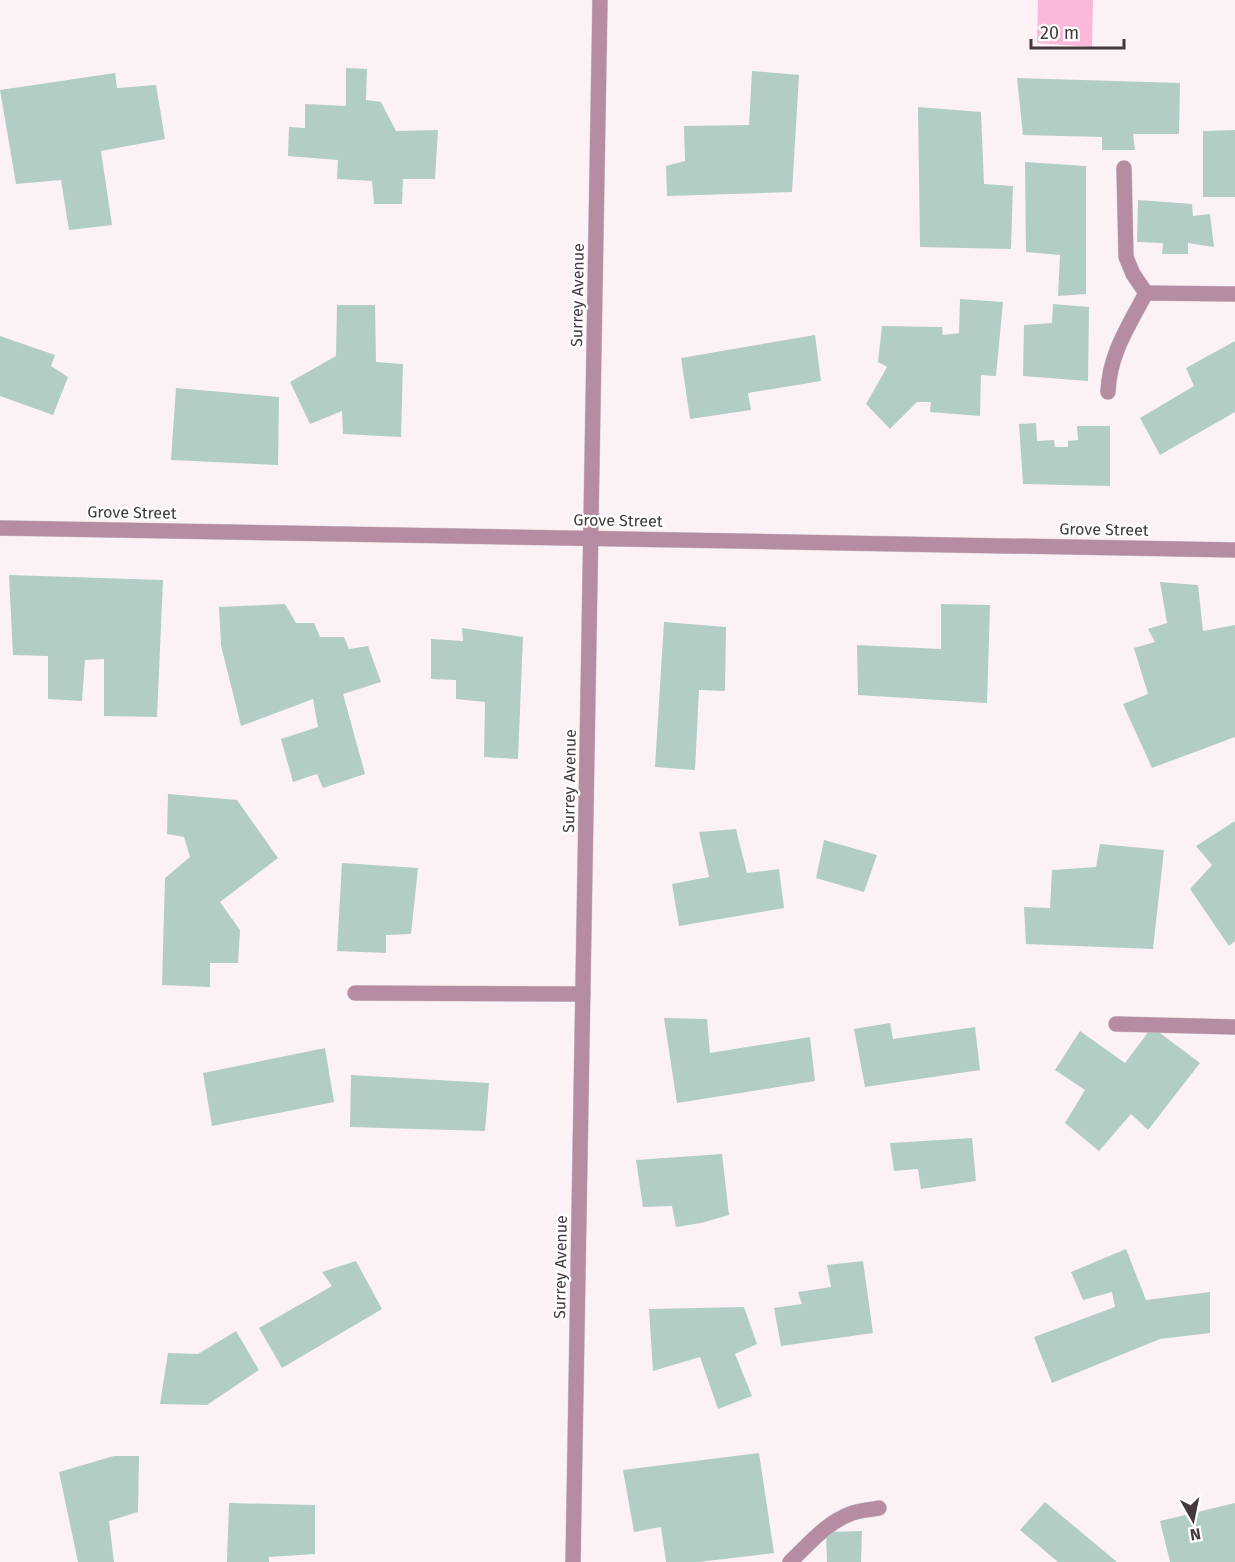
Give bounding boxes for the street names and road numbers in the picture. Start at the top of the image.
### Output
street label: Surrey Avenue [567,243,588,347]
street label: Grove Street [87,502,177,523]
street label: Grove Street [573,510,663,531]
street label: Grove Street [1059,519,1149,540]
street label: Surrey Avenue [559,729,580,833]
street label: Surrey Avenue [550,1215,571,1319]

